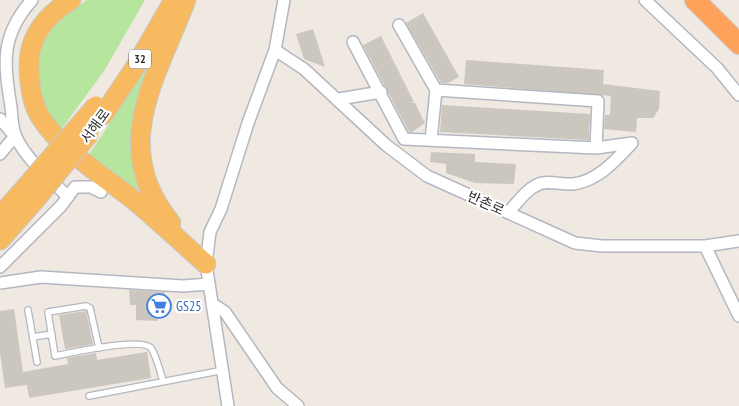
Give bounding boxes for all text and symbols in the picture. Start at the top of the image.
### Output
road number: 32 [129,50,151,68]
street label: 서해로 [76,105,114,147]
street label: 반촌로 [465,187,507,219]
supermarket icon: GS25 [146,293,172,319]
place label: GS25 [176,297,201,315]

